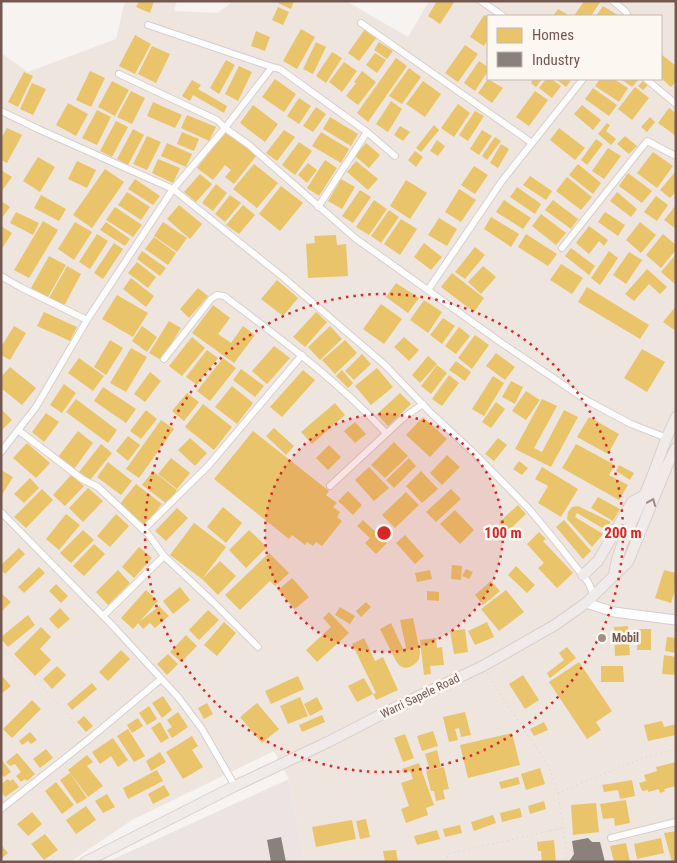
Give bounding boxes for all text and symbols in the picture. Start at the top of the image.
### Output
legend [487,15,662,80]
text: Homes [532,26,574,44]
text: Industry [532,51,580,69]
one-way arrow [646,498,657,507]
centre of rings [375,524,393,542]
text: 100 m [484,524,522,542]
text: 200 m [604,524,642,542]
place label: Mobil [612,631,639,645]
marker: Mobil [596,632,608,644]
street label: Warri Sapele Road [378,671,462,721]

